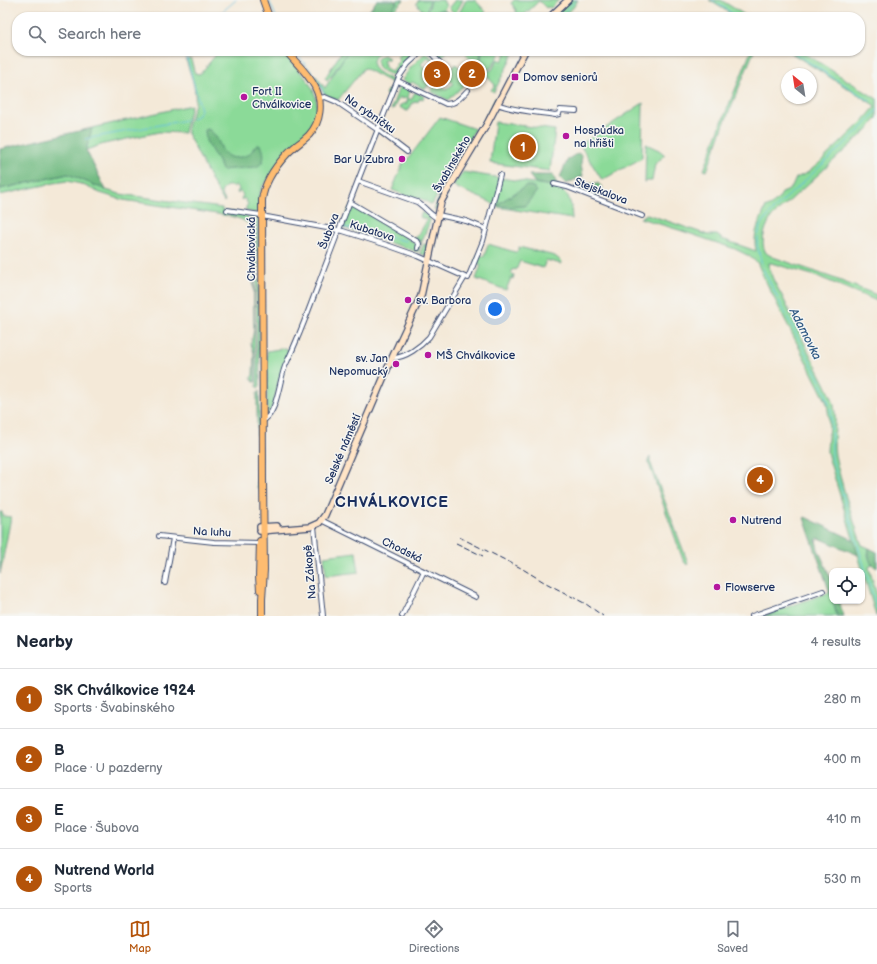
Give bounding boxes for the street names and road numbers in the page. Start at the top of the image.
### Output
street label: Na rybníčku [342,92,398,136]
street label: Švabinského [430,133,473,195]
street label: Stejskalova [573,175,629,207]
street label: Šubova [315,211,342,251]
street label: Chválkovická [245,217,258,281]
street label: Kubatova [348,218,396,244]
street label: Selské náměstí [322,412,364,486]
street label: Na luhu [193,525,231,539]
street label: Chodská [380,535,424,565]
street label: Na Zákopě [301,544,319,600]

